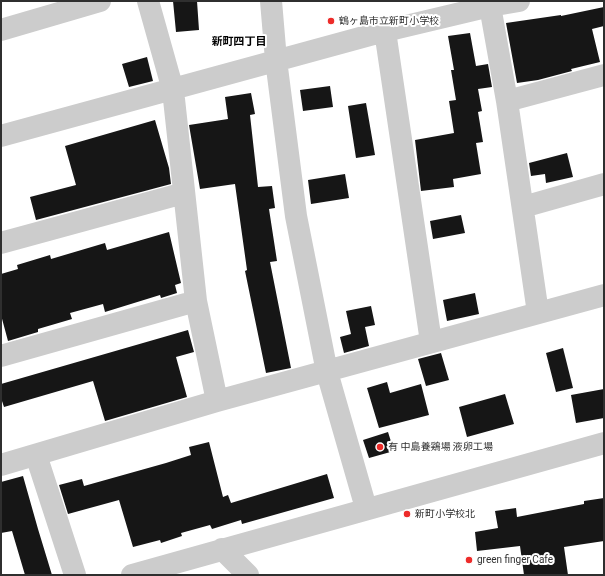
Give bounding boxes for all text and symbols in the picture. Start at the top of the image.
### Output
place label: 鶴ヶ島市立新町小学校 [339,15,439,27]
marker: 鶴ヶ島市立新町小学校 [326,16,336,26]
district label: 新町四丁目 [212,35,266,49]
place label: 有 中島養鶏場 液卵工場 [388,441,493,453]
marker: 有 中島養鶏場 液卵工場 [375,442,385,452]
place label: 新町小学校北 [415,508,475,520]
marker: 新町小学校北 [402,509,412,519]
place label: green finger Cafe [477,554,553,566]
marker: green finger Cafe [464,555,474,565]

